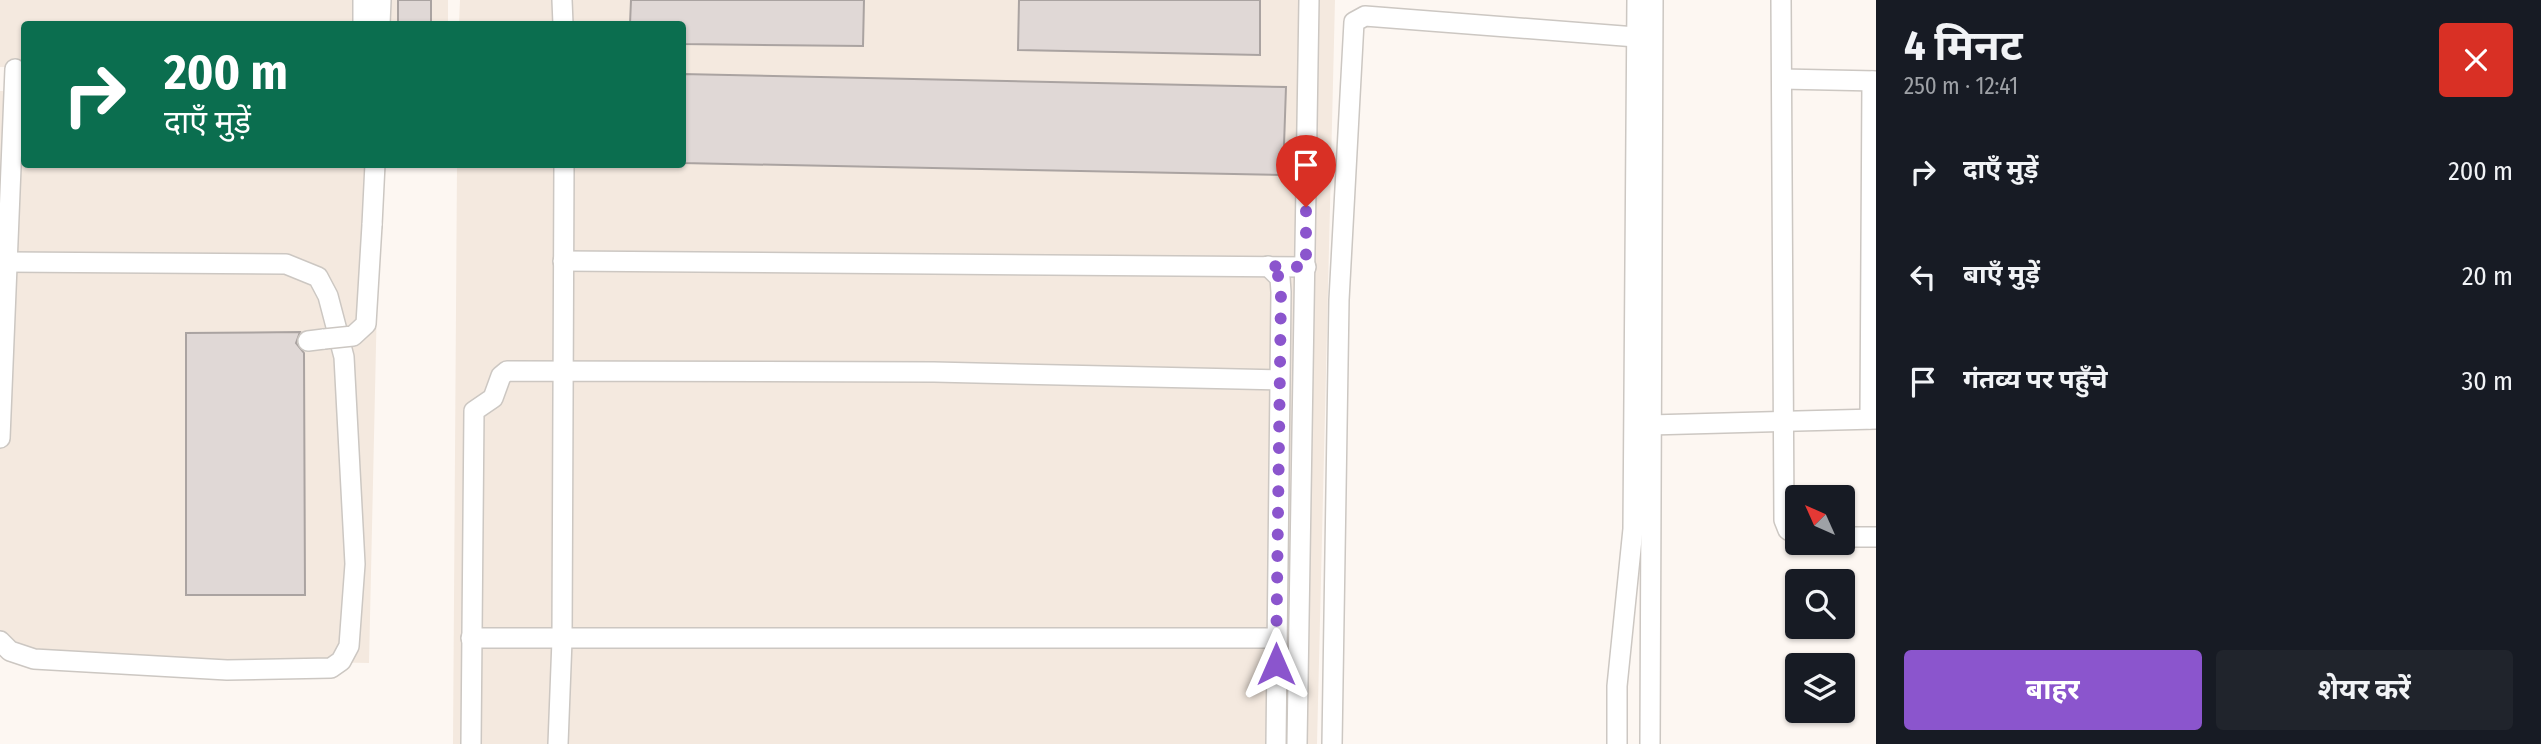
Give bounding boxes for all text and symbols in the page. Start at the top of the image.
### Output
text: 4 मिनट [1904,21,2022,71]
button: close [2439,23,2513,97]
text: 200 m [164,43,288,102]
icon: right [49,49,140,140]
text: 250 m · 12:41 [1904,72,2018,100]
text: दाएँ मुड़ें [164,103,251,141]
pin [1276,135,1336,207]
icon: arrive [1287,146,1325,184]
icon: right [1904,153,1942,191]
text: दाएँ मुड़ें [1963,154,2038,185]
text: 200 m [2448,156,2513,187]
icon: left [1904,258,1942,296]
text: बाएँ मुड़ें [1963,259,2040,290]
text: 20 m [2462,261,2513,292]
icon: arrive [1904,363,1942,401]
text: गंतव्य पर पहुँचे [1963,364,2107,395]
text: 30 m [2462,366,2513,397]
north arrow [1785,485,1855,555]
map controls [1785,485,1855,723]
button: search [1785,569,1855,639]
position arrow [1239,627,1313,701]
button: बाहर [1904,650,2202,730]
button: शेयर करें [2216,650,2513,730]
button: layers [1785,653,1855,723]

